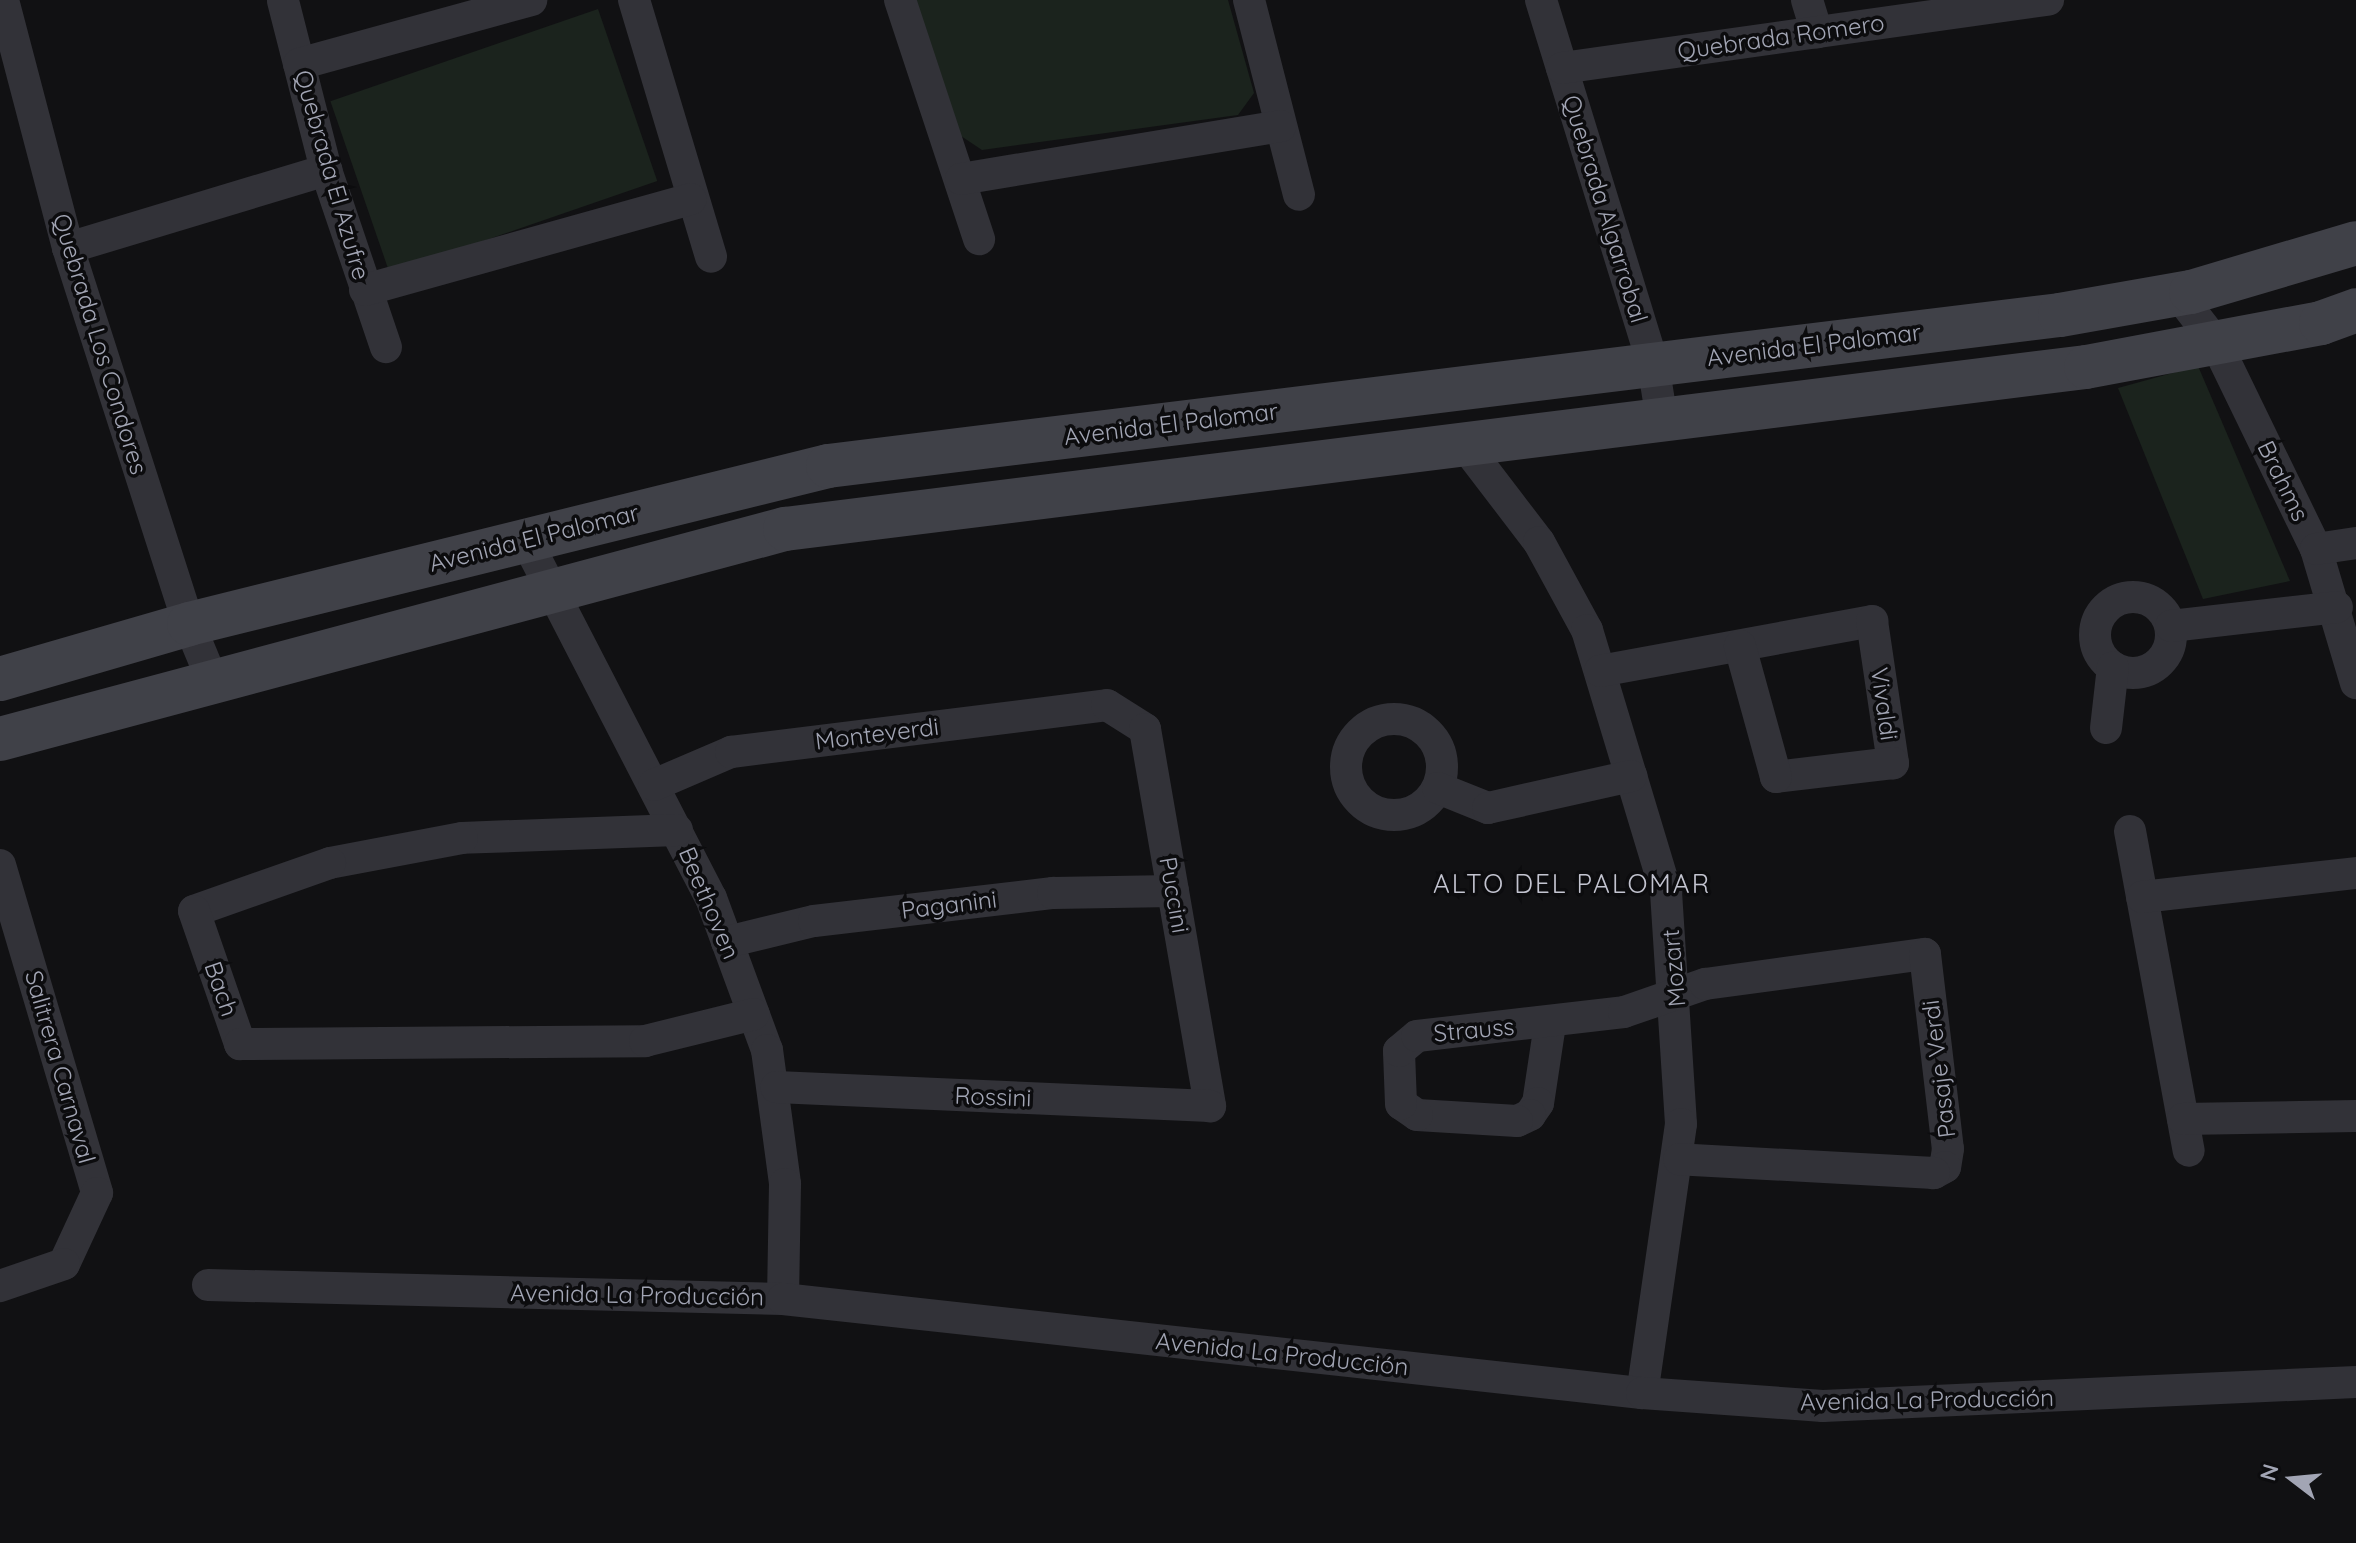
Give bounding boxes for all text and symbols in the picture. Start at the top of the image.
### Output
street label: Quebrada Romero [1676,8,1886,66]
street label: Quebrada El Azufre [288,67,376,283]
street label: Quebrada Algarrobal [1557,92,1653,326]
street label: Quebrada Los Condores [47,210,153,478]
street label: Avenida El Palomar [1705,318,1923,372]
street label: Avenida El Palomar [1062,397,1280,451]
street label: Brahms [2251,436,2315,526]
street label: Avenida El Palomar [426,498,642,578]
street label: Vivaldi [1865,666,1903,742]
street label: Monteverdi [814,712,940,756]
street label: Beethoven [673,843,745,963]
street label: Puccini [1153,855,1195,935]
district label: ALTO DEL PALOMAR [1433,868,1711,900]
street label: Paganini [900,885,998,925]
street label: Mozart [1656,928,1692,1008]
street label: Bach [198,958,244,1020]
street label: Salitrera Carnaval [19,967,101,1167]
street label: Pasaje Verdi [1916,998,1962,1140]
street label: Strauss [1432,1012,1516,1048]
street label: Rossini [954,1081,1032,1113]
street label: Avenida La Producción [510,1278,764,1312]
street label: Avenida La Producción [1154,1326,1410,1382]
street label: Avenida La Producción [1800,1383,2054,1417]
north arrow [2252,1439,2332,1519]
text: N [2253,1461,2285,1484]

